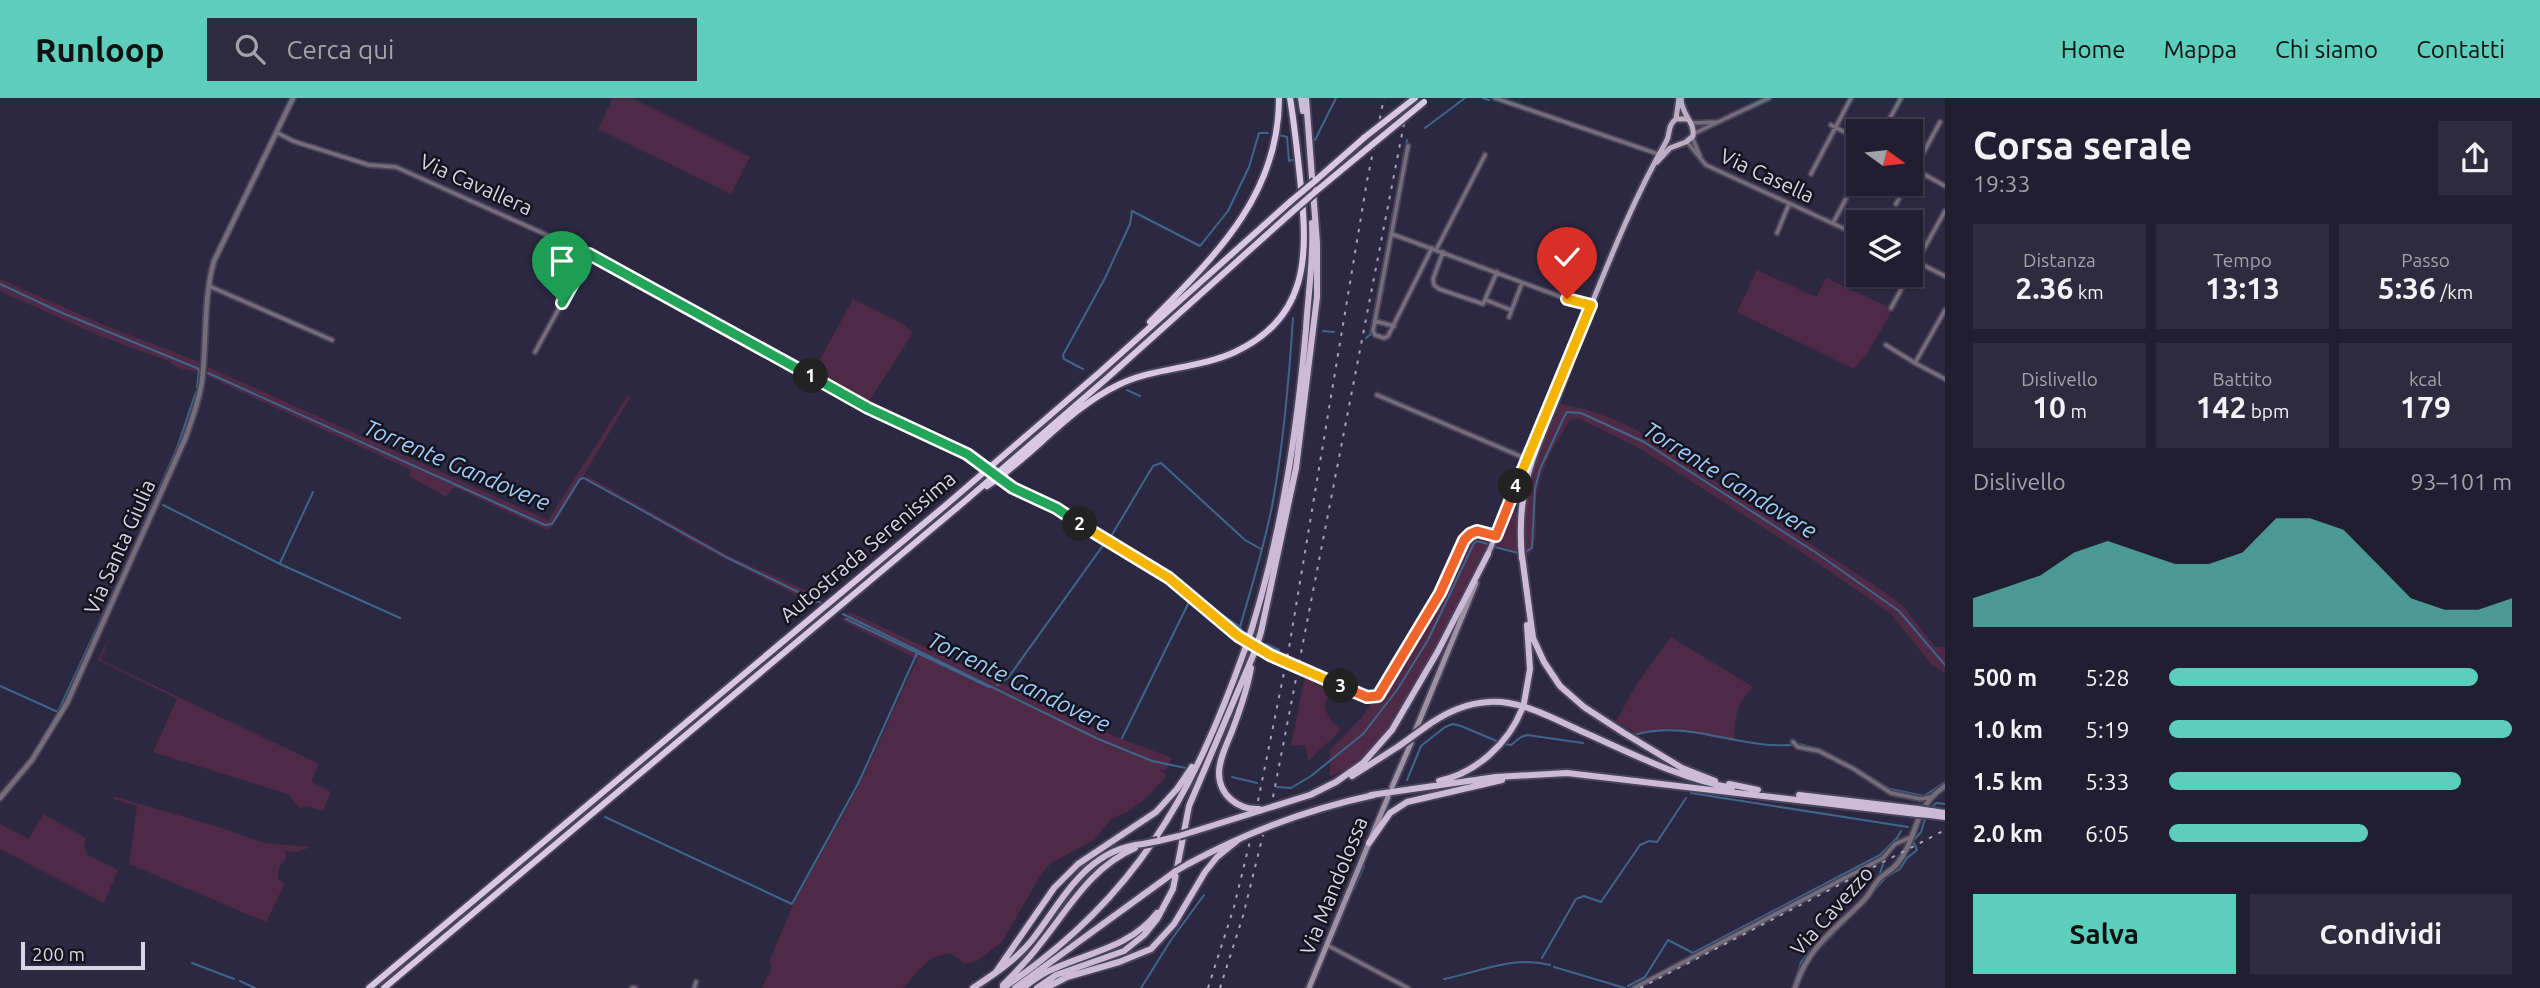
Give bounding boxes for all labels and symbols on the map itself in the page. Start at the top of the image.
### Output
north arrow [1846,119,1923,196]
street label: Via Casella [1717,143,1818,207]
street label: Via Cavallera [416,149,536,220]
pin [1537,227,1597,299]
pin [532,231,592,303]
pin: 1 [794,358,828,394]
water label: Torrente Gandovere [360,414,554,515]
water label: Torrente Gandovere [1639,416,1822,543]
street label: Autostrada Serenissima [775,466,960,627]
pin: 4 [1498,468,1534,504]
street label: Via Santa Giulia [79,476,159,618]
pin: 2 [1062,506,1098,542]
water label: Torrente Gandovere [924,627,1115,737]
pin: 3 [1324,668,1358,704]
street label: Via Mandolossa [1294,813,1372,958]
street label: Via Cavezzo [1785,861,1878,960]
scale bar [21,939,145,971]

